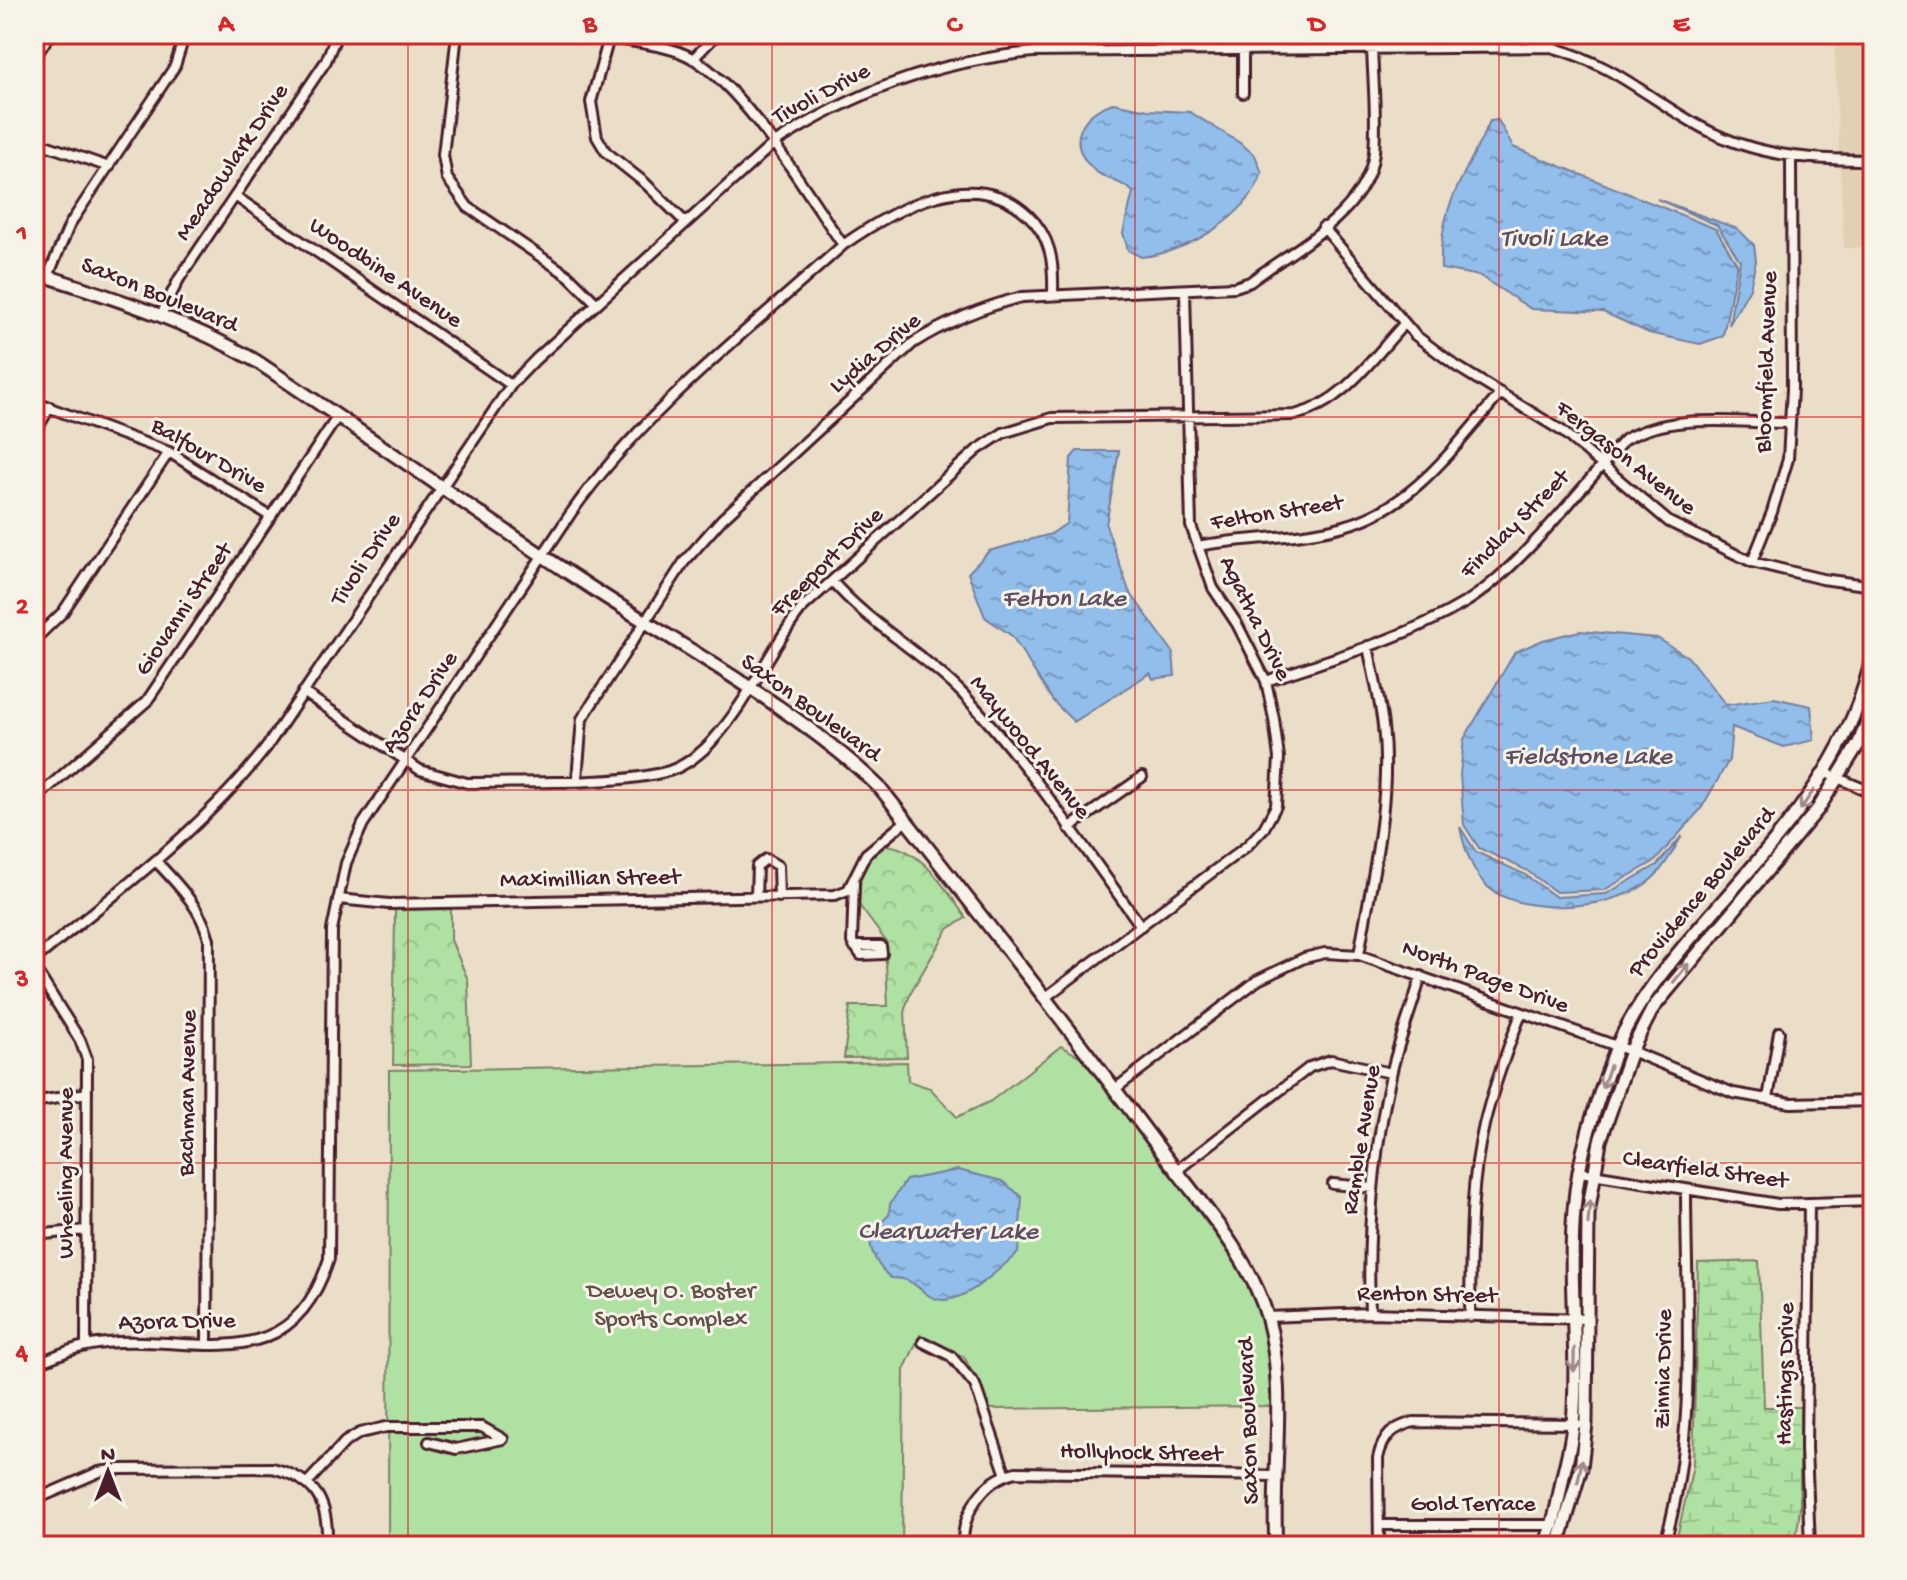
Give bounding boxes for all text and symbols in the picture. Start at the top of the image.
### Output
text: A [217,11,235,42]
text: B [582,11,598,42]
text: C [947,11,964,42]
text: D [1307,11,1327,42]
text: E [1673,11,1691,42]
street label: Tivoli Drive [767,57,876,134]
street label: Meadowlark Drive [170,78,297,247]
street label: Woodbine Avenue [303,212,468,336]
text: 1 [16,220,27,251]
water label: Tivoli Lake [1500,225,1609,256]
street label: Saxon Boulevard [76,251,244,341]
street label: Bloomfield Avenue [1750,270,1786,454]
street label: Lydia Drive [824,307,928,401]
street label: Fergason Avenue [1548,394,1702,523]
street label: Balfour Drive [144,412,271,502]
street label: Findlay Street [1454,463,1578,587]
street label: Felton Street [1208,489,1347,539]
street label: Freeport Drive [765,501,891,625]
street label: Tivoli Drive [324,507,409,614]
street label: Giovanni Street [130,536,241,682]
street label: Agatha Drive [1211,552,1297,687]
water label: Felton Lake [1002,585,1128,616]
text: 2 [16,593,29,624]
street label: Azora Drive [376,646,466,760]
street label: Saxon Boulevard [734,648,888,771]
street label: Maywood Avenue [962,670,1096,826]
water label: Fieldstone Lake [1504,743,1674,774]
one-way arrow [1799,789,1815,811]
street label: Providence Boulevard [1622,800,1784,985]
street label: Maximillian Street [500,864,683,896]
street label: North Page Drive [1398,934,1573,1022]
one-way arrow [1672,963,1690,984]
text: 3 [14,966,29,997]
street label: Bachman Avenue [173,1009,205,1177]
street label: Ramble Avenue [1337,1062,1389,1217]
one-way arrow [1598,1064,1612,1089]
street label: Wheeling Avenue [53,1087,82,1259]
street label: Clearfield Street [1621,1145,1792,1197]
one-way arrow [1582,1199,1597,1226]
water label: Clearwater Lake [858,1218,1039,1249]
park label: Dewey O. Boster Sports Complex [585,1278,758,1335]
street label: Renton Street [1357,1280,1499,1312]
street label: Hastings Drive [1771,1302,1803,1446]
street label: Azora Drive [118,1307,236,1339]
street label: Zinnia Drive [1649,1308,1681,1429]
street label: Saxon Boulevard [1233,1335,1267,1505]
text: 4 [15,1339,29,1370]
one-way arrow [1566,1346,1582,1373]
north arrow [68,1432,148,1512]
street label: Hollyhock Street [1060,1438,1225,1470]
text: N [101,1443,115,1469]
one-way arrow [1573,1459,1588,1485]
street label: Gold Terrace [1410,1491,1536,1520]

